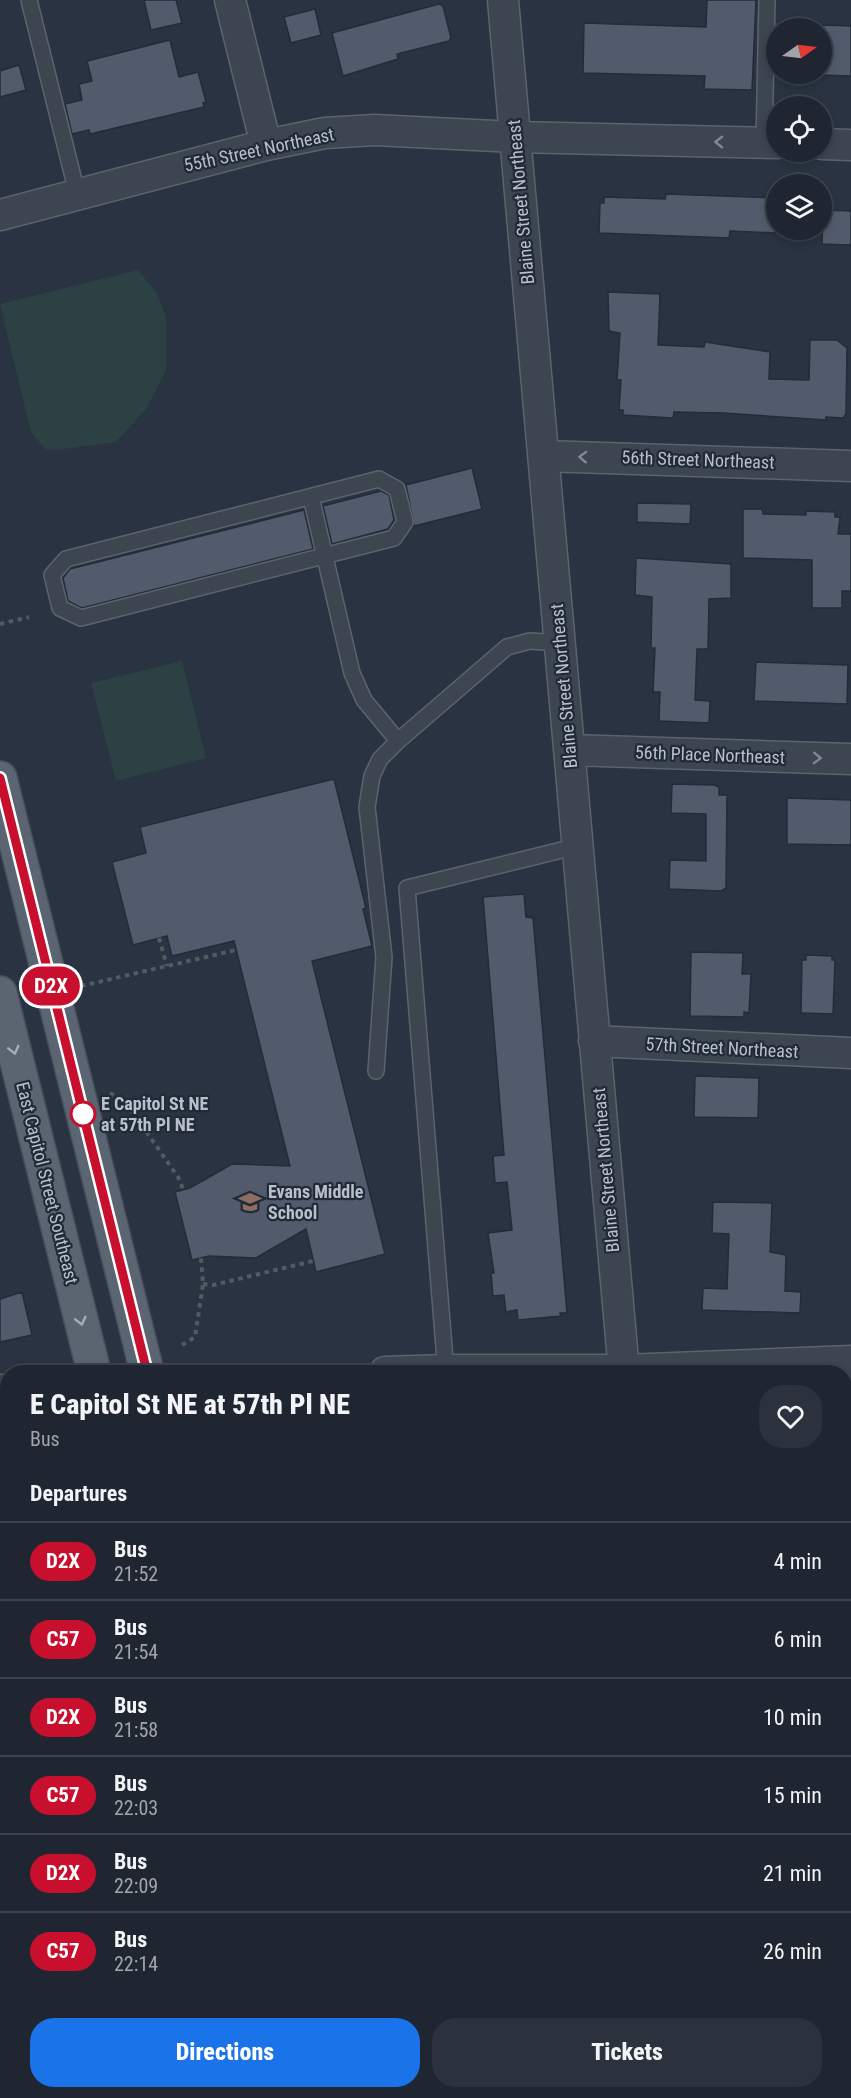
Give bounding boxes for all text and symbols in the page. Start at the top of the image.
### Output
north arrow [766,18,832,84]
map controls [766,18,832,240]
button: locate [766,96,832,162]
street label: Blaine Street Northeast [503,119,538,285]
street label: 55th Street Northeast [182,123,336,176]
one-way arrow [714,135,723,148]
button: layers [766,174,832,240]
street label: 56th Street Northeast [621,446,775,473]
one-way arrow [578,451,587,463]
street label: Blaine Street Northeast [546,603,581,769]
street label: 56th Place Northeast [635,741,785,768]
one-way arrow [813,752,822,764]
line badge: D2X [16,966,86,1006]
text: D2X [34,974,68,998]
street label: 57th Street Northeast [645,1033,799,1062]
one-way arrow [7,1045,20,1055]
street label: East Capitol Street Southeast [12,1080,83,1286]
street label: Blaine Street Northeast [588,1087,623,1253]
place label: E Capitol St NE at 57th Pl NE [101,1093,208,1135]
marker: E Capitol St NE at 57th Pl NE [70,1101,96,1127]
place label: Evans Middle School [268,1181,364,1223]
school or university icon: Evans Middle School [237,1189,263,1215]
one-way arrow [74,1316,87,1326]
button: heart [759,1385,822,1448]
text: E Capitol St NE at 57th Pl NE [30,1388,350,1421]
text: Bus [30,1427,60,1451]
text: Departures [30,1481,127,1506]
text: Bus [114,1537,147,1562]
text: D2X [46,1549,80,1573]
text: 4 min [774,1549,822,1574]
text: 21:52 [114,1562,158,1586]
text: Bus [114,1615,147,1640]
text: C57 [46,1627,80,1651]
text: 6 min [774,1627,822,1652]
text: 21:54 [114,1640,158,1664]
text: Bus [114,1693,147,1718]
text: D2X [46,1705,80,1729]
text: 10 min [763,1705,822,1730]
text: 21:58 [114,1718,158,1742]
text: Bus [114,1771,147,1796]
text: C57 [46,1783,80,1807]
text: 15 min [763,1783,822,1808]
text: 22:03 [114,1796,158,1820]
text: Bus [114,1849,147,1874]
text: D2X [46,1861,80,1885]
text: 21 min [763,1861,822,1886]
text: 22:09 [114,1874,158,1898]
text: Bus [114,1927,147,1952]
text: C57 [46,1939,80,1963]
text: 26 min [763,1939,822,1964]
text: 22:14 [114,1952,158,1976]
button: Directions [30,2018,420,2087]
button: Tickets [432,2018,822,2087]

